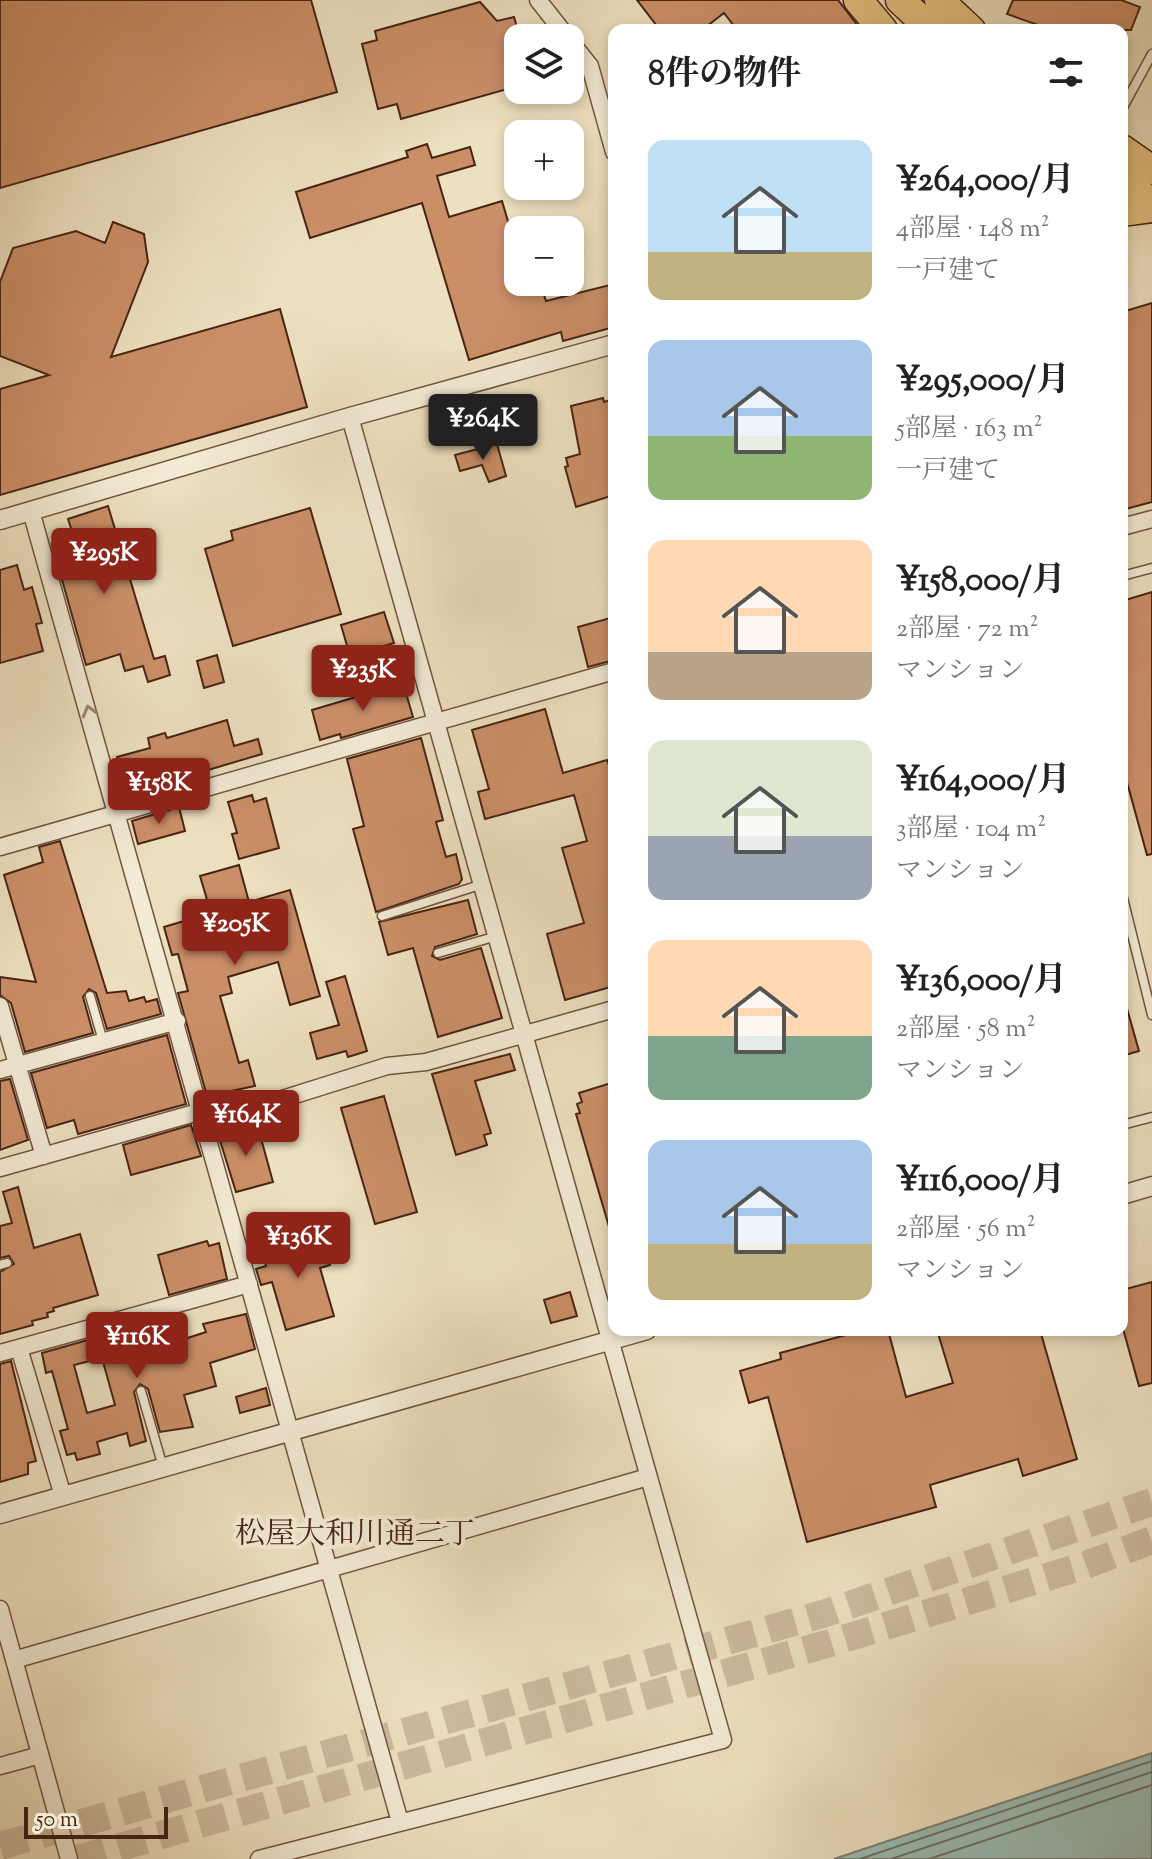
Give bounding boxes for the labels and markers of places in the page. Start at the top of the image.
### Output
pin: ¥264K [427,394,539,462]
pin: ¥295K [48,528,160,596]
pin: ¥235K [307,645,419,713]
pin: ¥158K [103,758,215,826]
pin: ¥205K [179,899,291,967]
pin: ¥164K [190,1090,302,1158]
pin: ¥136K [242,1212,354,1280]
pin: ¥116K [81,1312,193,1380]

